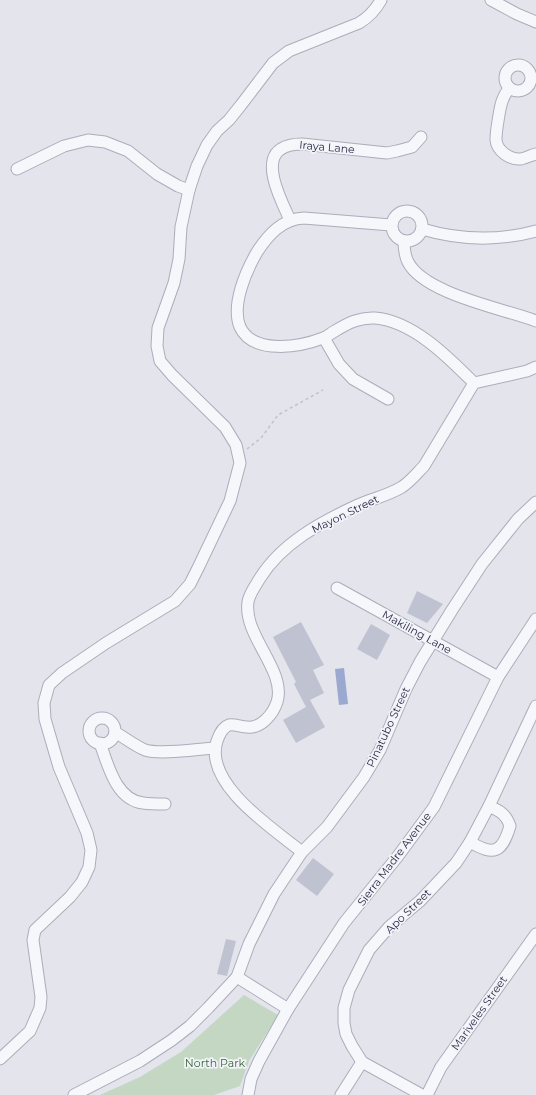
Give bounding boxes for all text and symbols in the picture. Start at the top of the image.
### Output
street label: Iraya Lane [299,138,356,156]
street label: Mayon Street [309,491,381,536]
street label: Makiling Lane [380,607,455,657]
street label: Pinatubo Street [363,684,413,769]
street label: Sierra Madre Avenue [354,809,434,909]
street label: Apo Street [382,885,434,936]
street label: Mariveles Street [448,973,510,1053]
park label: North Park [185,1056,246,1070]

